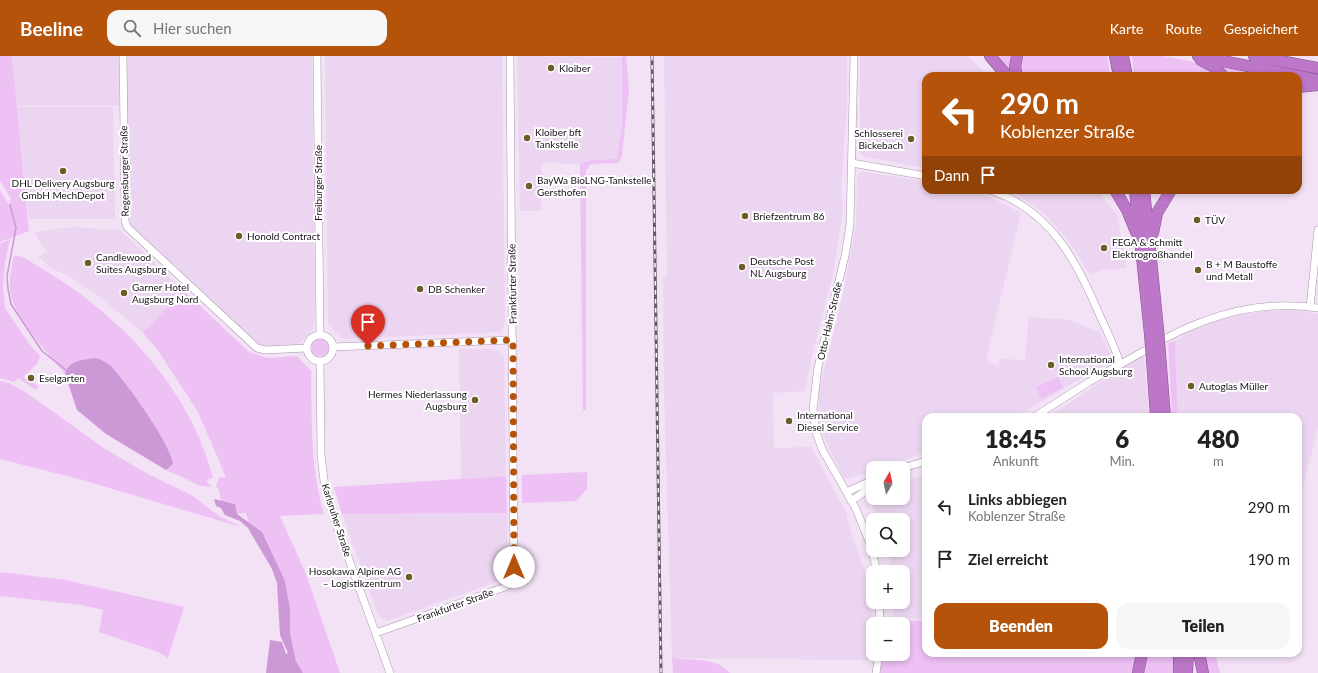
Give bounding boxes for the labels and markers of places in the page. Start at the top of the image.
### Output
place label: Kloiber [559,62,591,74]
marker: Kloiber [546,63,556,73]
place label: Kloiber bft Tankstelle [535,126,581,150]
place label: Schlosserei Bickebach [854,127,903,151]
marker: Kloiber bft Tankstelle [522,133,532,143]
marker: Schlosserei Bickebach [906,134,916,144]
marker: DHL Delivery Augsburg GmbH MechDepot [58,166,68,176]
place label: BayWa BioLNG-Tankstelle Gersthofen [537,174,652,198]
place label: DHL Delivery Augsburg GmbH MechDepot [12,177,114,201]
marker: BayWa BioLNG-Tankstelle Gersthofen [524,181,534,191]
place label: Briefzentrum 86 [753,210,825,222]
marker: Briefzentrum 86 [740,211,750,221]
place label: TÜV [1205,214,1225,226]
marker: TÜV [1192,215,1202,225]
place label: Honold Contract [247,230,321,242]
marker: Honold Contract [234,231,244,241]
place label: FEGA & Schmitt Elektrogroßhandel [1112,236,1193,260]
marker: FEGA & Schmitt Elektrogroßhandel [1099,243,1109,253]
place label: Candlewood Suites Augsburg [96,251,166,275]
place label: Deutsche Post NL Augsburg [750,255,814,279]
marker: Candlewood Suites Augsburg [83,258,93,268]
place label: B + M Baustoffe und Metall [1206,258,1277,282]
marker: Deutsche Post NL Augsburg [737,262,747,272]
marker: B + M Baustoffe und Metall [1193,265,1203,275]
place label: Garner Hotel Augsburg Nord [132,281,198,305]
place label: DB Schenker [428,283,485,295]
marker: DB Schenker [415,284,425,294]
marker: Garner Hotel Augsburg Nord [119,288,129,298]
pin [351,305,385,346]
place label: International School Augsburg [1059,353,1132,377]
marker: International School Augsburg [1046,360,1056,370]
place label: Eselgarten [39,372,85,384]
marker: Eselgarten [26,373,36,383]
place label: Autoglas Müller [1199,380,1269,392]
marker: Autoglas Müller [1186,381,1196,391]
place label: Hermes Niederlassung Augsburg [368,388,467,412]
marker: Hermes Niederlassung Augsburg [470,395,480,405]
place label: International Diesel Service [797,409,859,433]
marker: International Diesel Service [784,416,794,426]
place label: Hosokawa Alpine AG – Logistikzentrum [309,565,401,589]
marker: Hosokawa Alpine AG – Logistikzentrum [404,572,414,582]

